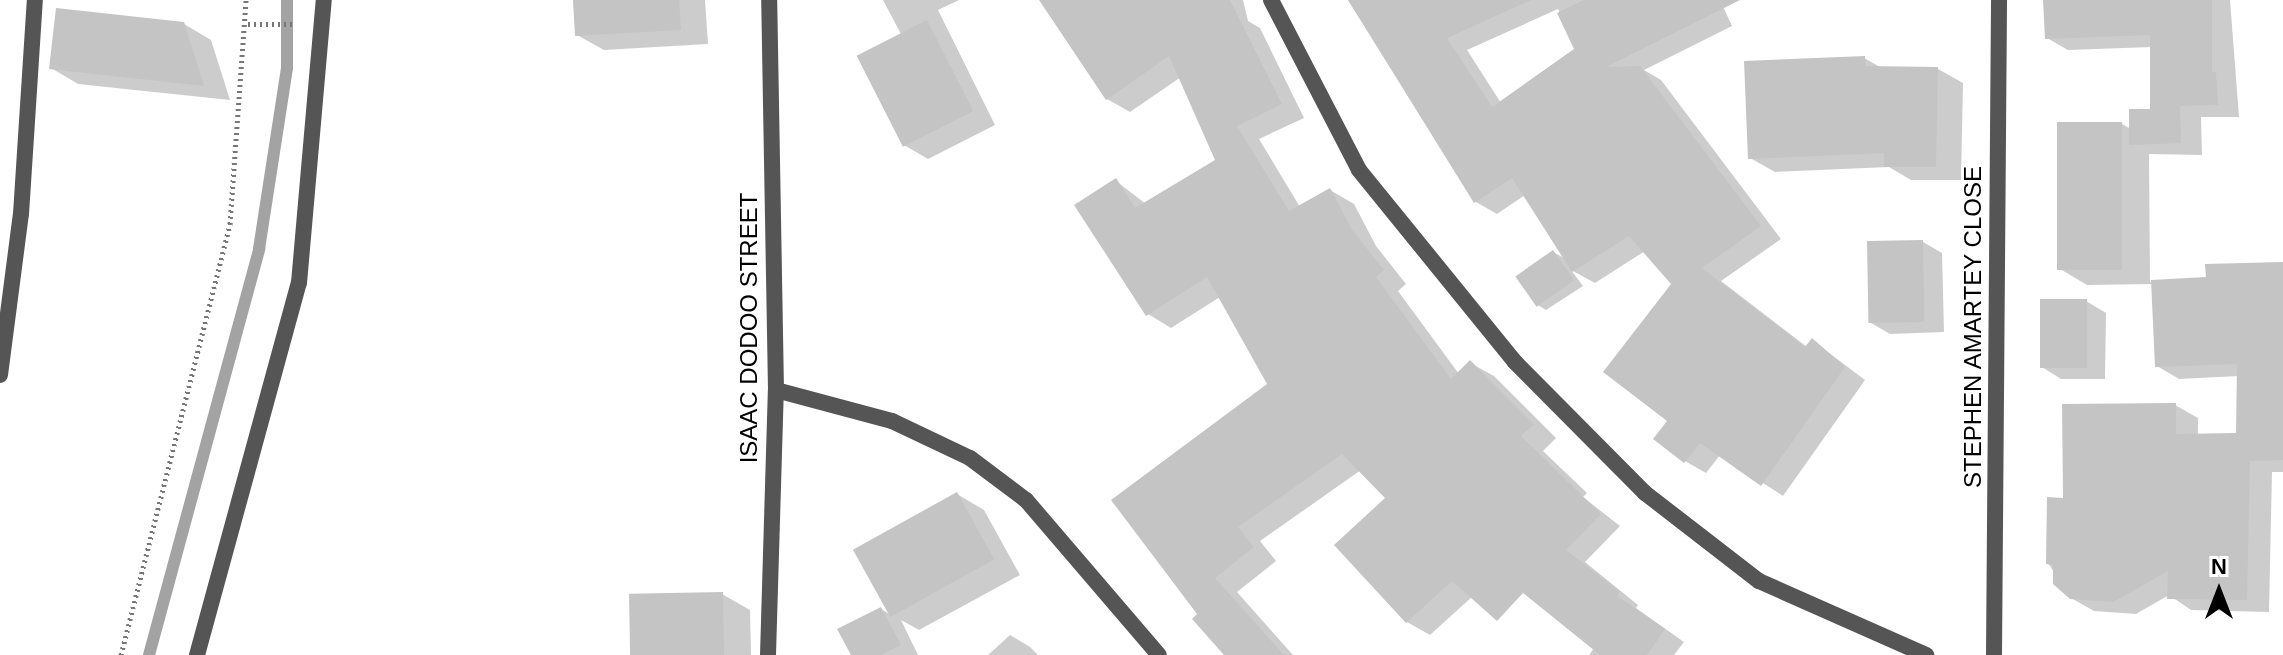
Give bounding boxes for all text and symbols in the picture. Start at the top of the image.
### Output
street label: STEPHEN AMARTEY CLOSE [1959,165,1987,489]
street label: ISAAC DODOO STREET [735,193,763,463]
north arrow [2179,551,2259,631]
text: N [2211,554,2227,579]

